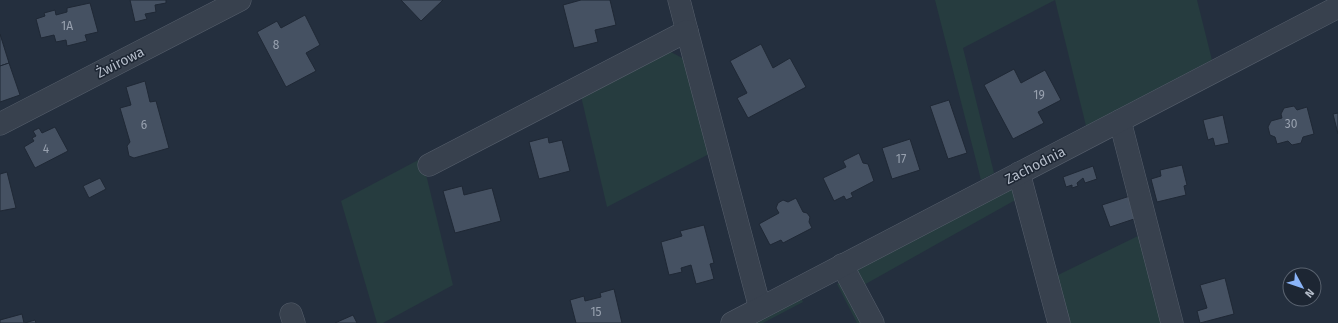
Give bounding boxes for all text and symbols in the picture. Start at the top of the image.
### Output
house number: 1A [61,19,73,33]
house number: 8 [273,38,280,52]
street label: Żwirowa [93,42,147,82]
house number: 19 [1033,88,1045,102]
house number: 30 [1285,117,1298,131]
house number: 6 [141,118,147,132]
house number: 4 [43,142,50,156]
street label: Zachodnia [1002,143,1068,188]
house number: 17 [896,152,906,166]
north arrow [1282,267,1322,307]
text: N [1302,286,1317,300]
house number: 15 [590,305,602,319]

